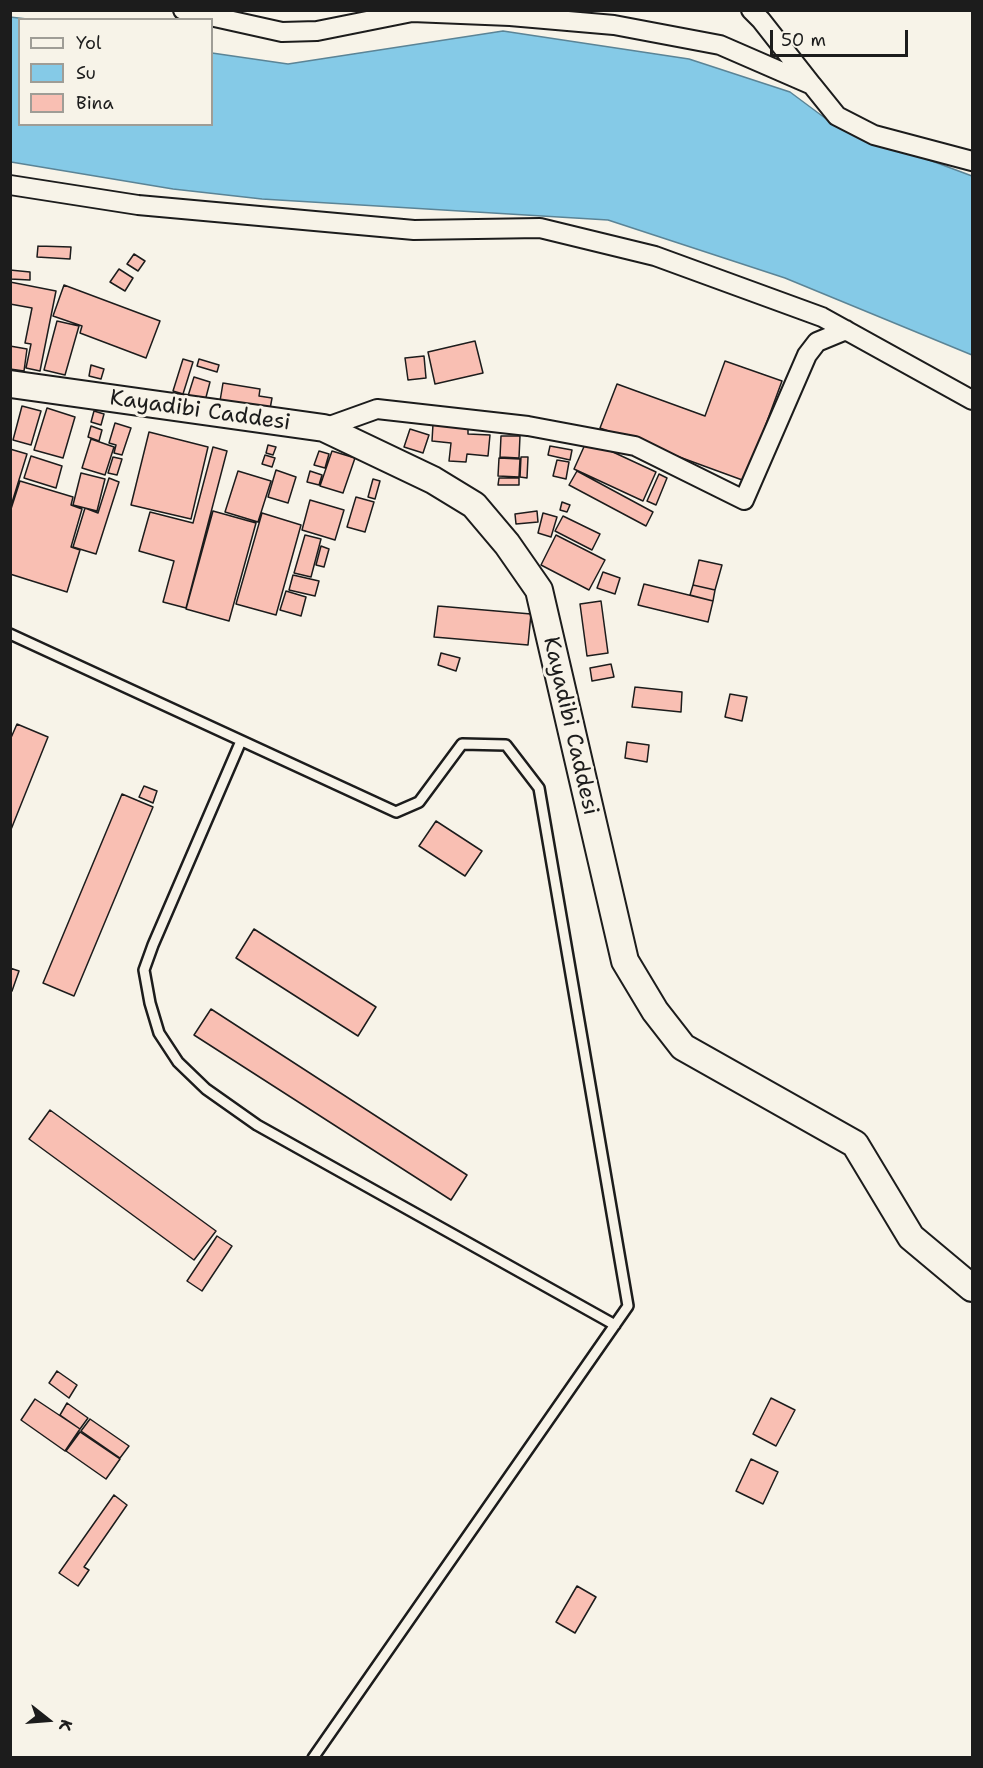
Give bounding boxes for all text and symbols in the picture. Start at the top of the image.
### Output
legend [18,18,213,126]
scale bar [773,18,911,56]
text: 50 m [781,28,826,52]
text: Yol [76,31,101,55]
text: Su [76,61,96,85]
text: Bina [76,91,114,115]
street label: Kayadibi Caddesi [108,385,292,437]
street label: Kayadibi Caddesi [537,634,603,818]
north arrow [18,1690,78,1750]
text: K [54,1717,77,1734]

